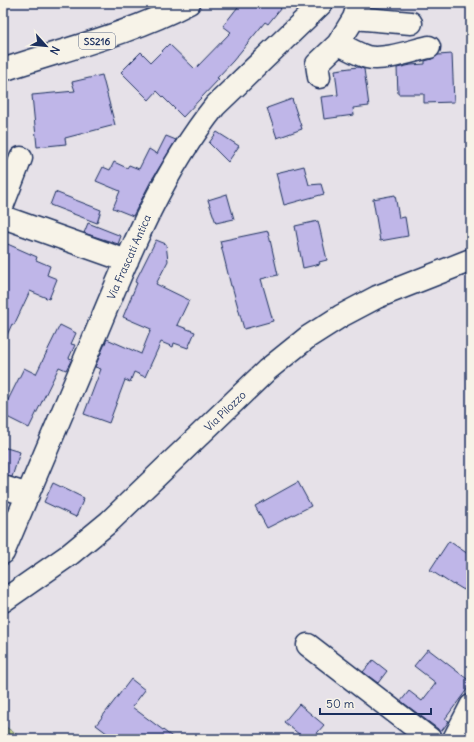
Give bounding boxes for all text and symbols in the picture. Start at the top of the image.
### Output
north arrow [26,26,66,66]
road number: SS216 [79,33,115,49]
text: N [47,44,63,57]
street label: Via Frascati Antica [104,212,154,302]
street label: Via Pilozzo [201,388,249,434]
scale bar [320,690,431,716]
text: 50 m [326,696,355,711]

